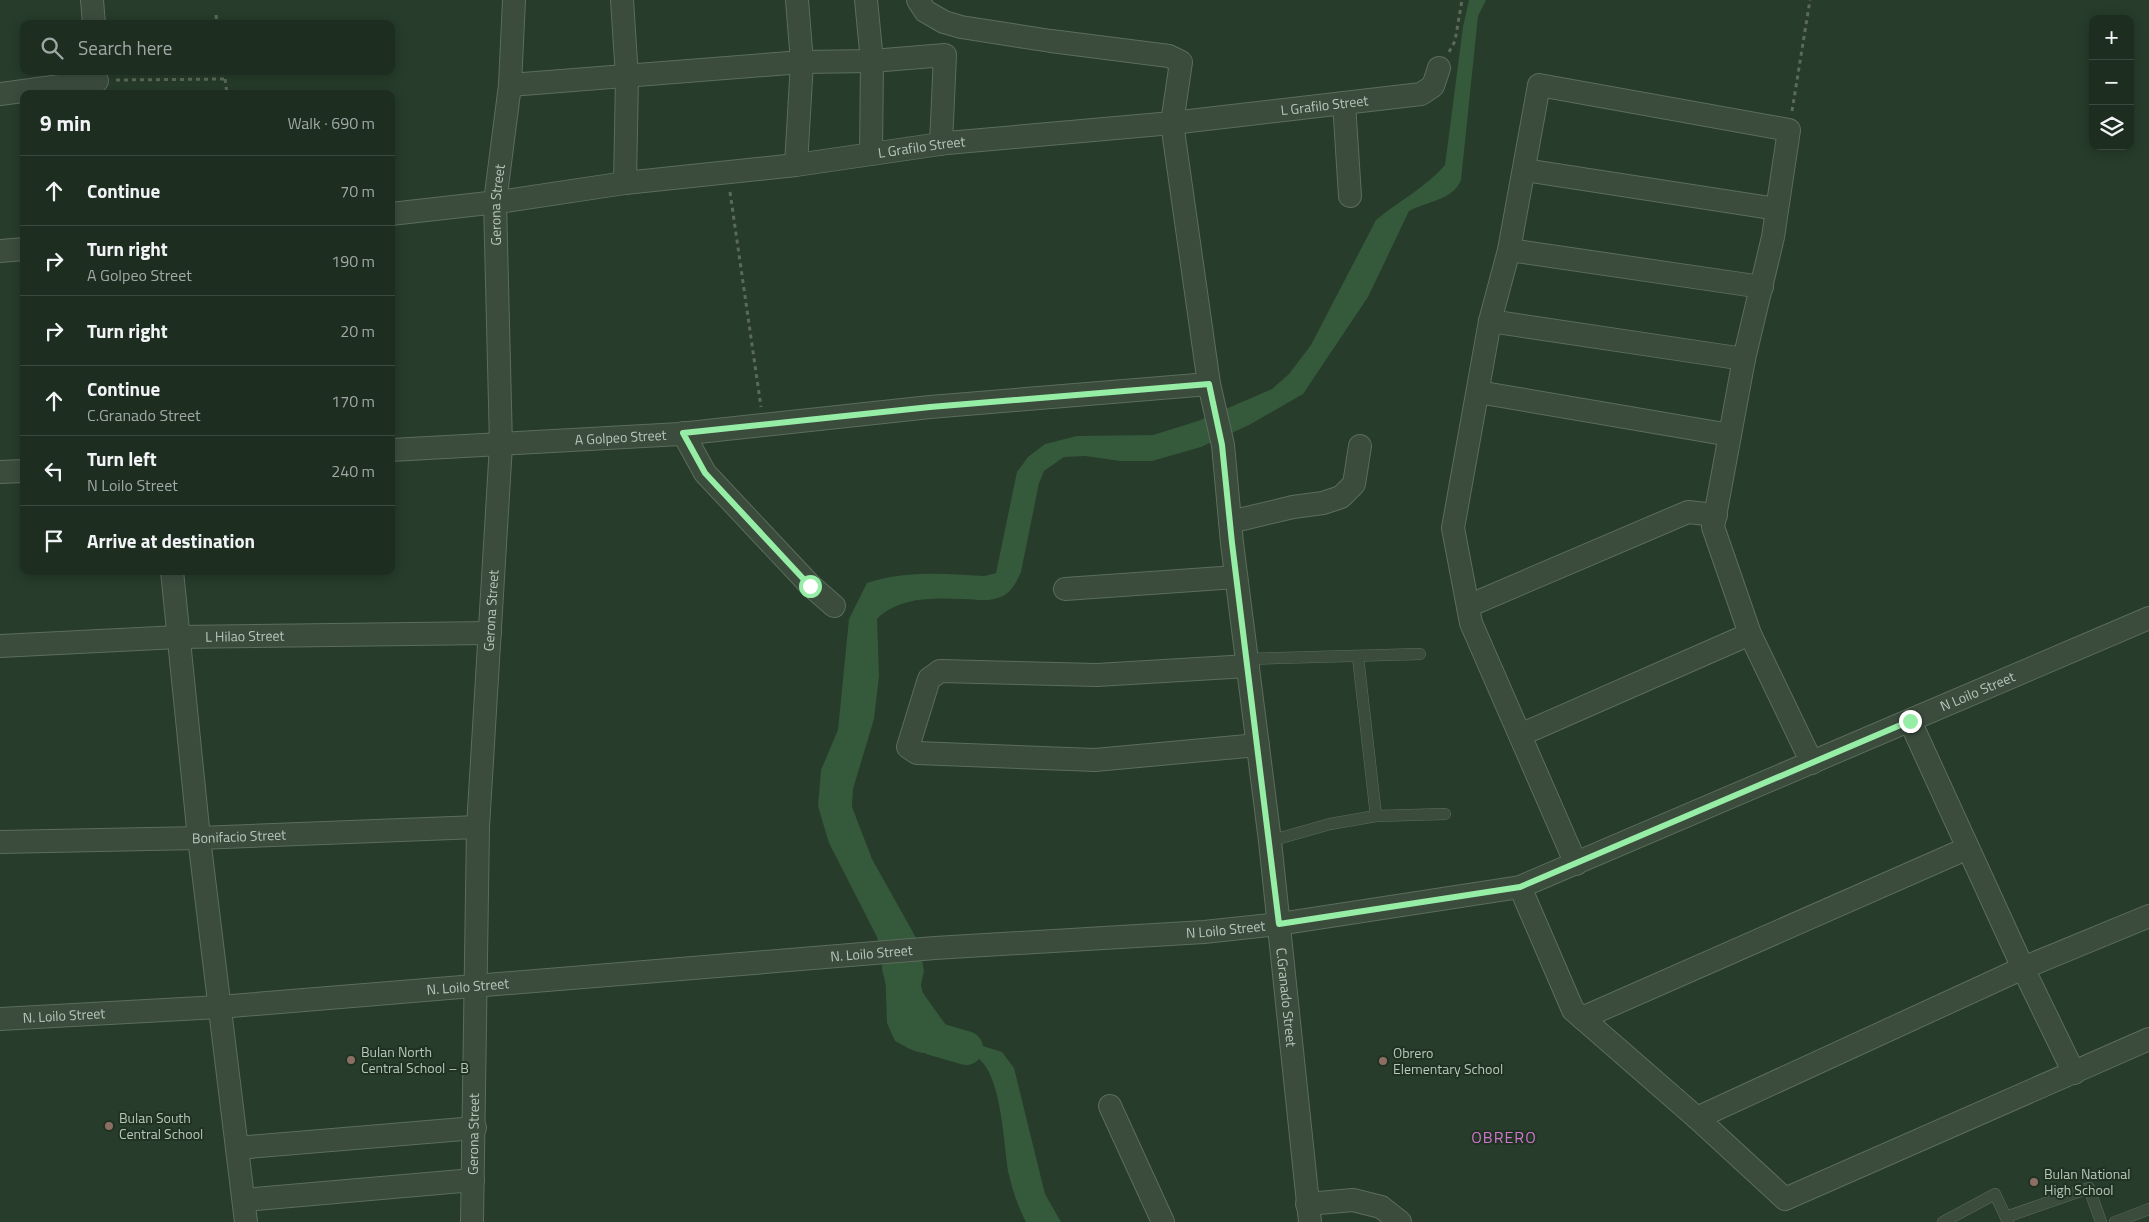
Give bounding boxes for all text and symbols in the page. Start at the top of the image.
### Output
map controls [2089,15,2134,150]
button: + [2089,15,2134,60]
search box [20,20,395,75]
text: Search here [78,33,172,62]
icon: search [38,34,66,62]
button: − [2089,60,2134,105]
street label: L Grafilo Street [1280,89,1369,120]
button: layers [2089,105,2134,150]
text: 9 min [40,107,91,139]
text: Walk · 690 m [287,111,375,135]
street label: L Grafilo Street [877,130,966,163]
street label: Gerona Street [484,163,510,246]
text: Continue [87,176,160,205]
icon: ahead [40,177,68,205]
text: 70 m [340,179,375,203]
text: Turn right [87,234,168,263]
icon: right [40,247,68,275]
text: 190 m [331,249,375,273]
text: A Golpeo Street [87,263,192,287]
text: Turn right [87,316,168,345]
icon: right [40,317,68,345]
text: 20 m [340,319,375,343]
text: Continue [87,374,160,403]
icon: ahead [40,387,68,415]
text: 170 m [331,389,375,413]
text: C.Granado Street [87,403,201,427]
street label: A Golpeo Street [574,424,667,450]
text: Turn left [87,444,157,473]
icon: left [40,457,68,485]
text: 240 m [331,459,375,483]
text: N Loilo Street [87,473,178,497]
text: Arrive at destination [87,526,255,555]
icon: arrive [40,527,68,555]
street label: Gerona Street [478,569,503,652]
route start [799,575,822,598]
street label: L Hilao Street [205,625,285,647]
street label: N Loilo Street [1937,666,2018,716]
route end [1899,710,1922,733]
street label: Bonifacio Street [192,824,286,848]
street label: N Loilo Street [1185,915,1266,943]
street label: N. Loilo Street [829,939,914,967]
street label: C.Granado Street [1271,947,1303,1048]
street label: N. Loilo Street [426,972,510,1000]
street label: N. Loilo Street [22,1002,106,1028]
place label: Bulan North Central School – B [361,1041,469,1078]
place label: Obrero Elementary School [1393,1042,1503,1079]
marker: Bulan North Central School – B [345,1054,357,1066]
marker: Obrero Elementary School [1377,1055,1389,1067]
street label: Gerona Street [462,1093,484,1175]
place label: Bulan South Central School [119,1107,203,1144]
marker: Bulan South Central School [103,1120,115,1132]
district label: OBRERO [1471,1125,1537,1149]
place label: Bulan National High School [2044,1163,2131,1200]
marker: Bulan National High School [2028,1176,2040,1188]

